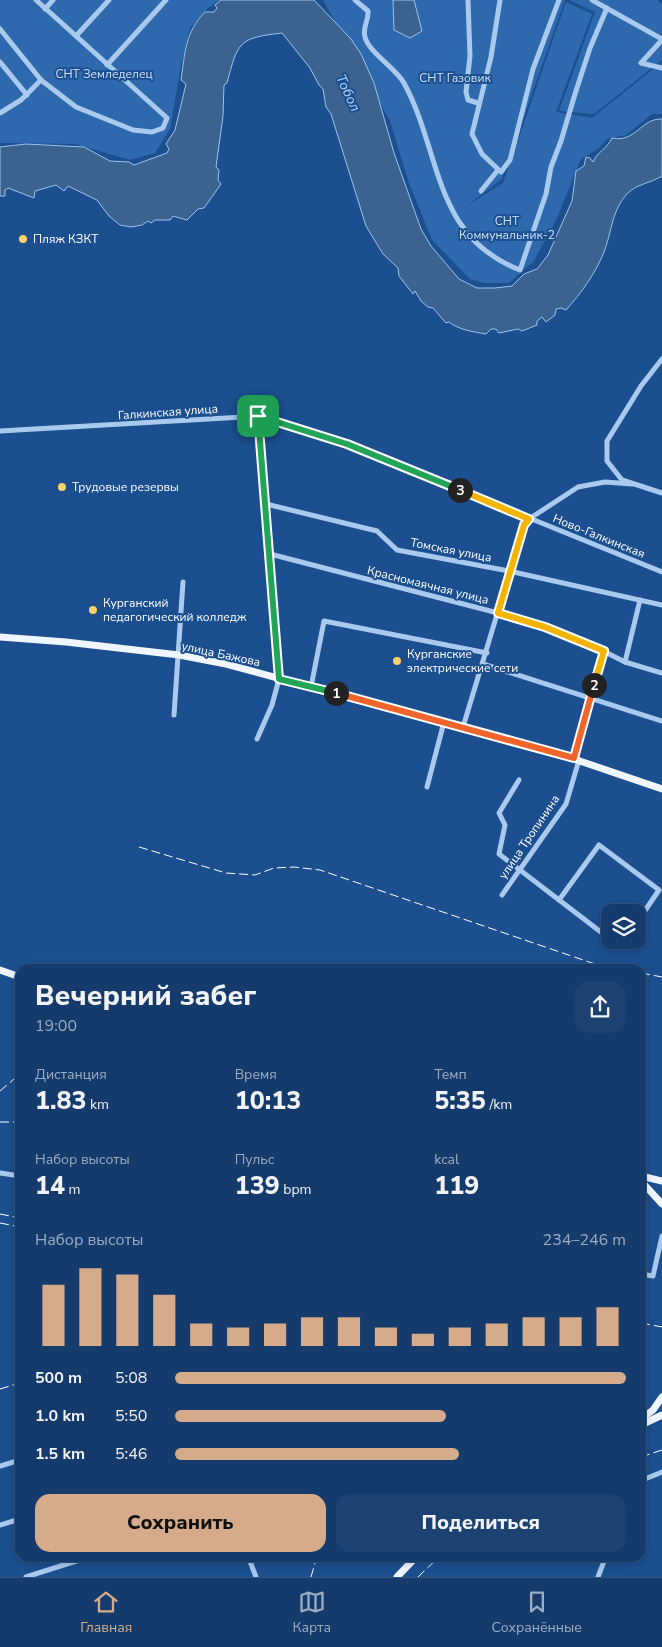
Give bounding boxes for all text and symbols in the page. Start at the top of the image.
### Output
park label: СНТ Земледелец [55,66,153,82]
park label: СНТ Газовик [419,70,491,86]
water label: Тобол [331,71,365,115]
park label: СНТ Коммунальник-2 [459,213,555,243]
place label: Пляж КЗКТ [33,231,99,247]
marker: Пляж КЗКТ [17,233,29,245]
pin [237,395,279,437]
street label: Галкинская улица [118,401,218,423]
icon: arrive [244,402,272,430]
pin: 3 [448,478,472,502]
place label: Трудовые резервы [72,479,179,495]
marker: Трудовые резервы [56,481,68,493]
text: 3 [456,481,465,500]
street label: Ново-Галкинская [551,510,647,562]
street label: Томская улица [409,534,493,566]
street label: Красномаячная улица [366,562,490,608]
place label: Курганский педагогический колледж [103,595,247,625]
marker: Курганский педагогический колледж [87,604,99,616]
street label: улица Бажова [180,638,262,670]
place label: Курганские электрические сети [407,646,518,676]
marker: Курганские электрические сети [391,655,403,667]
pin: 2 [582,672,606,698]
text: 2 [590,676,599,695]
pin: 1 [324,680,348,706]
text: 1 [332,684,341,703]
street label: улица Тропинина [495,792,563,882]
map controls [601,904,646,949]
button: layers [601,904,646,949]
text: Вечерний забег [35,977,256,1015]
button: share [574,981,626,1033]
text: 19:00 [35,1015,77,1037]
text: Дистанция [35,1065,107,1084]
text: Время [235,1065,277,1084]
text: Темп [434,1065,467,1084]
text: 1.83 [35,1084,87,1118]
text: 10:13 [235,1084,301,1118]
text: 5:35 [434,1084,486,1118]
text: km [87,1095,109,1114]
text: /km [486,1095,512,1114]
text: Набор высоты [35,1150,130,1169]
text: Пульс [235,1150,274,1169]
text: kcal [434,1150,459,1169]
text: 14 [35,1169,65,1203]
text: 139 [235,1169,280,1203]
text: 119 [434,1169,479,1203]
text: m [65,1180,81,1199]
text: bpm [280,1180,312,1199]
text: Набор высоты [35,1229,143,1251]
text: 234–246 m [543,1229,626,1251]
text: 500 m [35,1367,82,1389]
text: 5:08 [115,1367,147,1389]
text: 1.0 km [35,1405,85,1427]
text: 5:50 [115,1405,147,1427]
text: 1.5 km [35,1443,85,1465]
text: 5:46 [115,1443,147,1465]
button: Сохранить [35,1494,326,1552]
button: Поделиться [336,1494,626,1552]
tab: Главная [80,1588,132,1637]
tab: Карта [293,1588,331,1637]
tab: Сохранённые [491,1588,582,1637]

